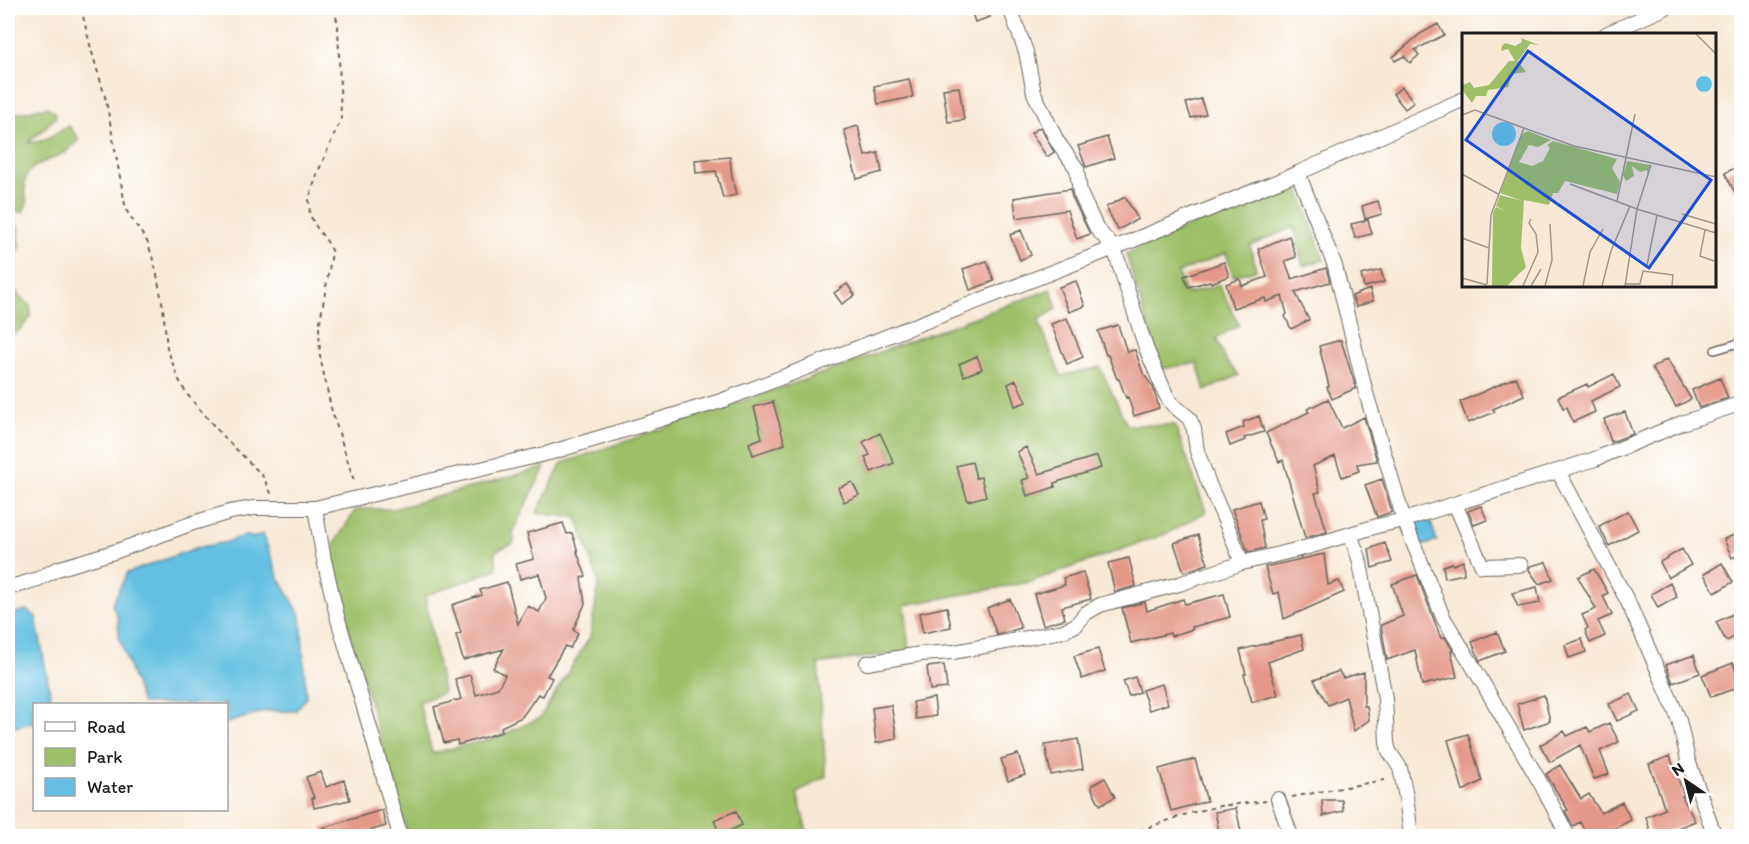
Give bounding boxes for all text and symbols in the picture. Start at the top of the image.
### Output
inset map [1462,33,1716,286]
legend [33,703,228,811]
text: Road [87,716,126,738]
text: Park [87,746,122,768]
north arrow [1656,751,1716,811]
text: N [1668,758,1688,780]
text: Water [87,776,133,798]

